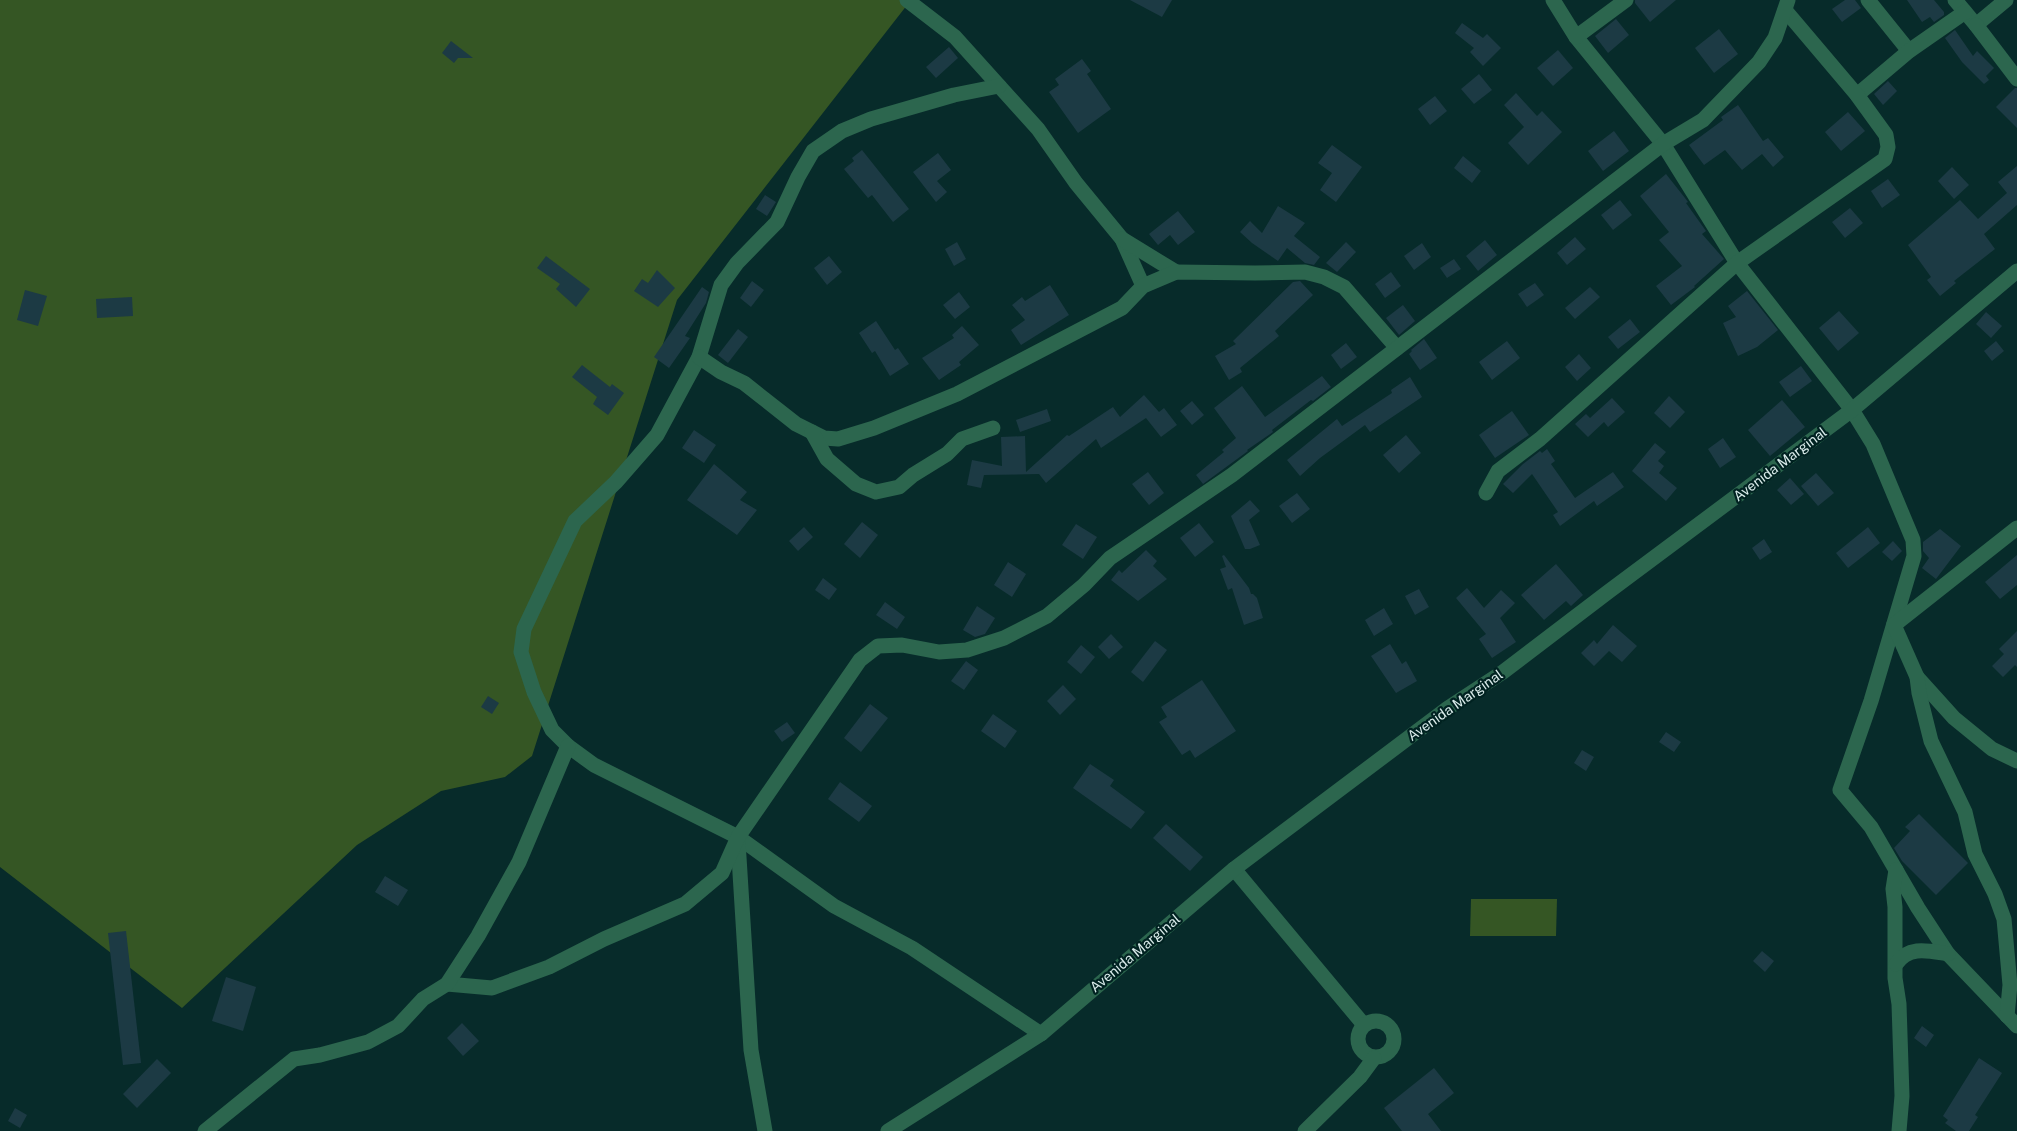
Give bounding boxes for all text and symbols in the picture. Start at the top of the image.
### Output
street label: Avenida Marginal [1730,424,1830,504]
street label: Avenida Marginal [1404,666,1506,744]
street label: Avenida Marginal [1087,911,1183,995]

